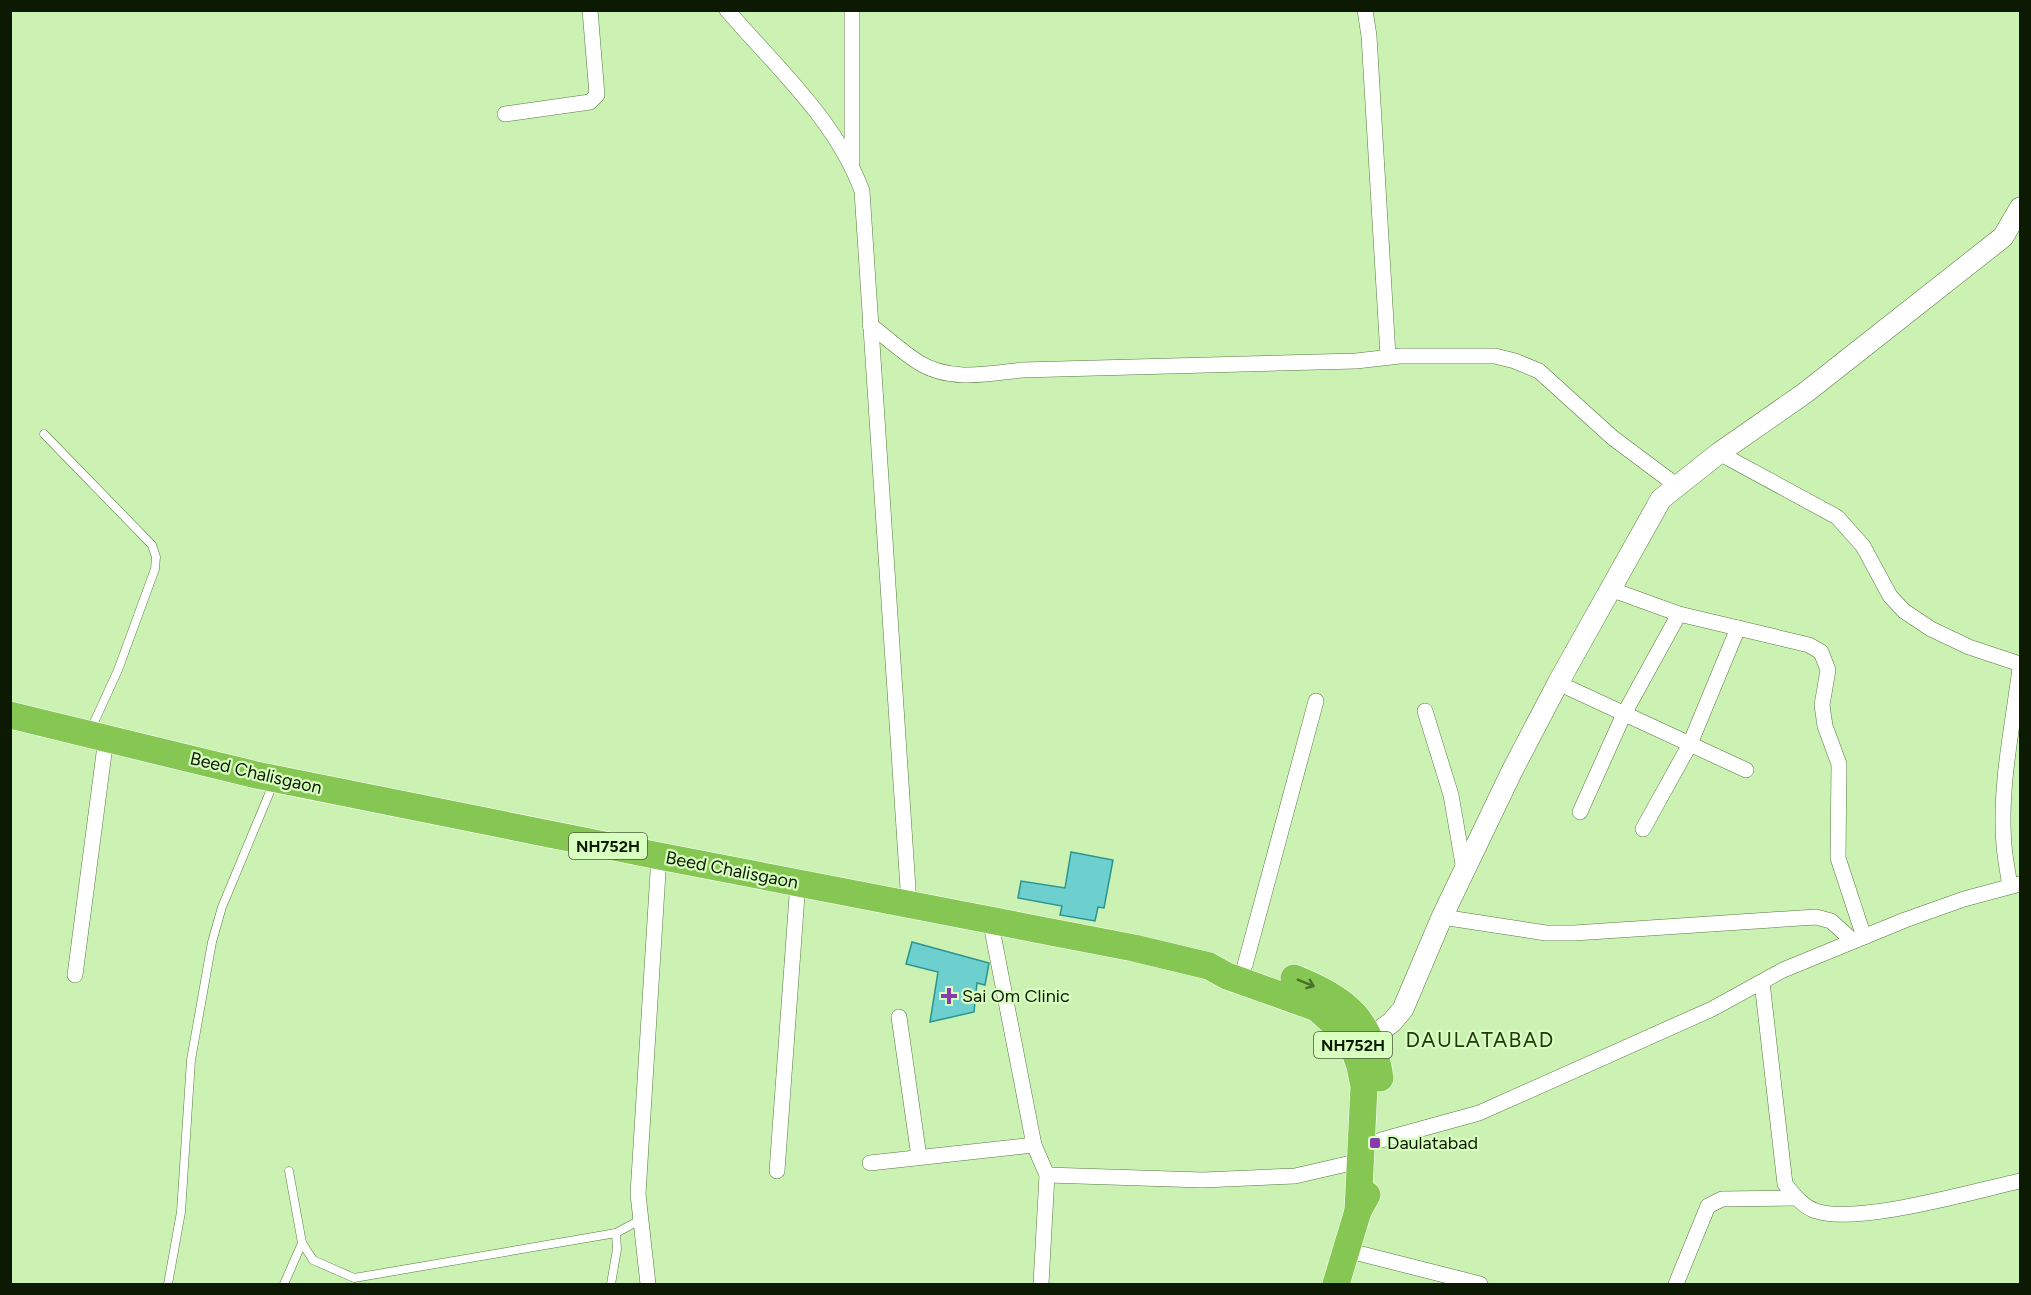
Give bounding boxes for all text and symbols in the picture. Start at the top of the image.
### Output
street label: Beed Chalisgaon [188,747,324,799]
road number: NH752H [569,833,647,859]
street label: Beed Chalisgaon [664,846,800,894]
one-way arrow [1296,978,1315,989]
place label: Sai Om Clinic [962,985,1070,1007]
marker: Sai Om Clinic [940,987,958,1005]
district label: DAULATABAD [1405,1027,1555,1052]
road number: NH752H [1314,1032,1392,1058]
place label: Daulatabad [1387,1132,1478,1154]
marker: Daulatabad [1368,1136,1382,1150]

